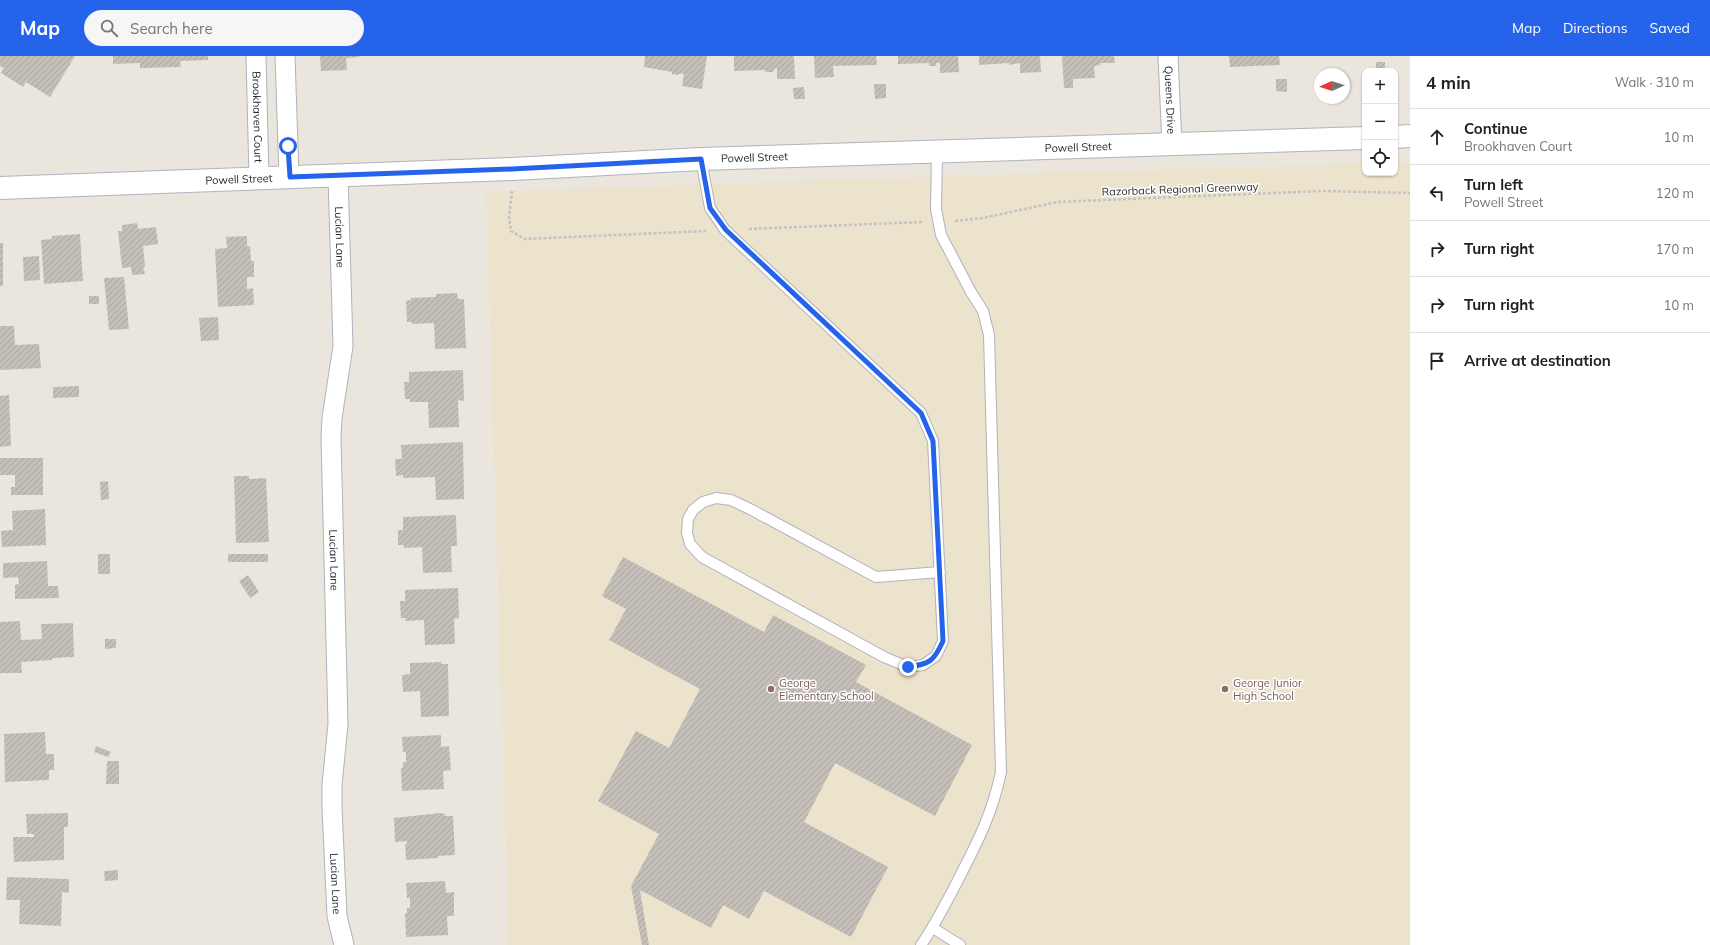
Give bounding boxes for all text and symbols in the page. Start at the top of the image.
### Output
search box [84,10,364,46]
text: Map [20,16,60,40]
icon: search [98,17,120,39]
text: Search here [130,19,213,38]
text: Map [1512,19,1541,37]
text: Directions [1563,19,1628,37]
text: Saved [1650,19,1690,37]
street label: Queens Drive [1161,66,1179,134]
north arrow [1314,68,1350,104]
map controls [1362,68,1398,176]
button: + [1362,68,1398,104]
street label: Brookhaven Court [249,71,266,163]
text: 4 min [1426,72,1471,93]
text: Walk · 310 m [1615,74,1694,90]
button: − [1362,104,1398,140]
text: Continue [1464,119,1527,138]
icon: ahead [1426,126,1448,148]
text: 10 m [1664,129,1694,145]
route start [279,137,297,155]
text: Brookhaven Court [1464,138,1572,154]
street label: Powell Street [1044,139,1112,155]
button: locate [1362,140,1398,176]
street label: Powell Street [721,149,788,165]
street label: Powell Street [205,171,273,187]
text: Turn left [1464,175,1523,194]
street label: Razorback Regional Greenway [1101,179,1259,199]
icon: left [1426,182,1448,204]
text: 120 m [1656,185,1694,201]
text: Powell Street [1464,194,1543,210]
street label: Lucian Lane [332,206,348,268]
icon: right [1426,238,1448,260]
text: Turn right [1464,239,1534,258]
text: 170 m [1656,241,1694,257]
icon: right [1426,294,1448,316]
text: Turn right [1464,295,1534,314]
text: 10 m [1664,297,1694,313]
icon: arrive [1426,350,1448,372]
text: Arrive at destination [1464,351,1611,370]
street label: Lucian Lane [326,529,342,591]
route end [899,658,917,676]
place label: George Elementary School [779,676,874,703]
place label: George Junior High School [1233,676,1302,703]
marker: George Elementary School [766,684,776,694]
marker: George Junior High School [1220,684,1230,694]
street label: Lucian Lane [327,853,344,915]

